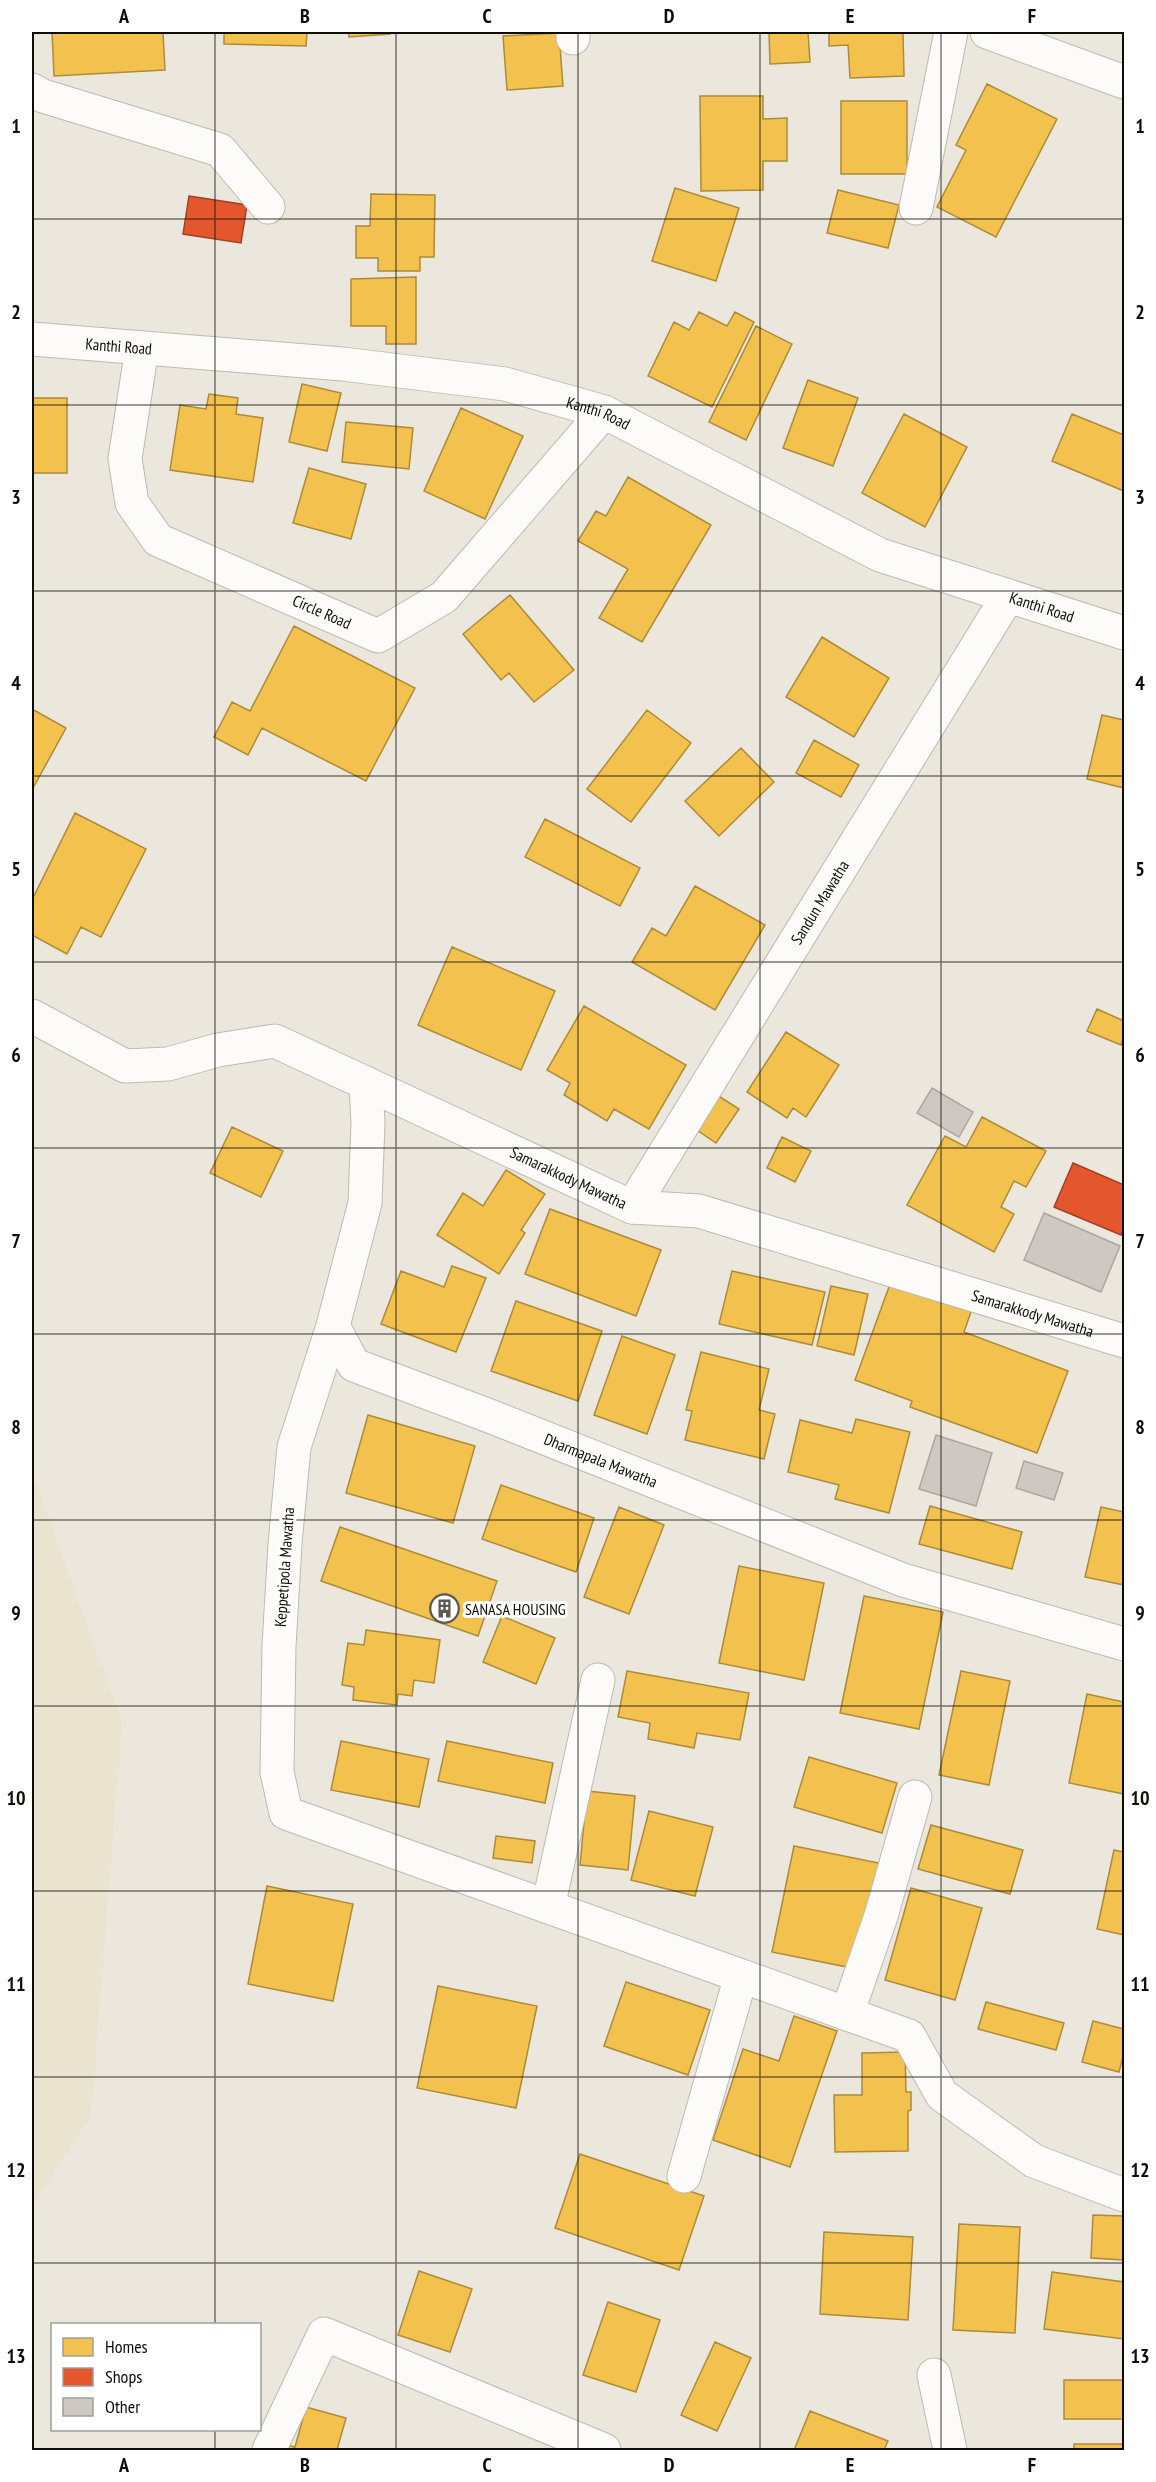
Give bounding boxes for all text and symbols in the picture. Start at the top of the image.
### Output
text: A [118,3,130,29]
text: B [300,3,310,29]
text: C [482,3,492,29]
text: D [664,3,675,29]
text: E [846,3,854,29]
text: F [1028,3,1036,29]
text: 1 [11,113,21,139]
text: 1 [1135,113,1145,139]
text: 2 [11,299,21,325]
text: 2 [1135,299,1145,325]
street label: Kanthi Road [85,333,153,359]
street label: Kanthi Road [564,392,634,434]
text: 3 [11,484,21,510]
text: 3 [1135,484,1145,510]
street label: Kanthi Road [1007,587,1077,626]
street label: Circle Road [290,590,354,633]
text: 4 [11,670,21,696]
text: 4 [1135,670,1145,696]
text: 5 [11,856,21,882]
street label: Sandun Mawatha [786,856,853,948]
text: 5 [1135,856,1145,882]
text: 6 [11,1042,21,1068]
text: 6 [1135,1042,1145,1068]
street label: Samarakkody Mawatha [507,1142,630,1213]
text: 7 [11,1228,21,1254]
text: 7 [1135,1228,1145,1254]
street label: Samarakkody Mawatha [969,1285,1096,1341]
text: 8 [11,1414,21,1440]
text: 8 [1135,1414,1145,1440]
street label: Dharmapala Mawatha [541,1429,660,1492]
street label: Keppetipola Mawatha [270,1506,298,1628]
building icon: SANASA HOUSING [428,1593,460,1625]
place label: SANASA HOUSING [465,1599,566,1619]
text: 9 [11,1600,21,1626]
text: 9 [1135,1600,1145,1626]
text: 10 [6,1785,26,1811]
text: 10 [1130,1785,1150,1811]
text: 11 [6,1971,26,1997]
text: 11 [1130,1971,1150,1997]
text: 12 [6,2157,26,2183]
text: 12 [1130,2157,1150,2183]
legend [51,2323,261,2431]
text: Homes [105,2335,148,2358]
text: 13 [6,2343,26,2369]
text: 13 [1130,2343,1150,2369]
text: Shops [105,2365,142,2388]
text: Other [105,2395,140,2418]
text: A [118,2452,130,2478]
text: B [300,2452,310,2478]
text: C [482,2452,492,2478]
text: D [664,2452,675,2478]
text: E [846,2452,854,2478]
text: F [1028,2452,1036,2478]

